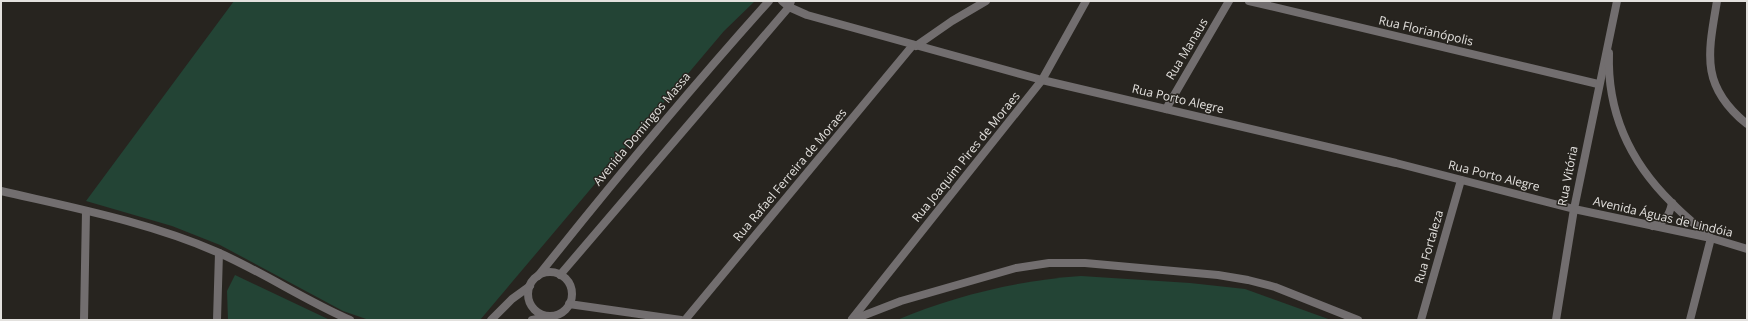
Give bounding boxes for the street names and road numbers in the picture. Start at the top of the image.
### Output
street label: Rua Florianópolis [1377,11,1475,50]
street label: Rua Manaus [1161,15,1212,83]
street label: Avenida Domingos Massa [589,68,694,189]
street label: Rua Porto Alegre [1130,80,1226,117]
street label: Rua Joaquim Pires de Moraes [908,88,1024,226]
street label: Rua Rafael Ferreira de Moraes [729,104,851,245]
street label: Rua Vitória [1553,144,1582,207]
street label: Rua Porto Alegre [1446,156,1542,195]
street label: Avenida Águas de Lindóia [1592,192,1735,241]
street label: Rua Fortaleza [1410,208,1447,286]

